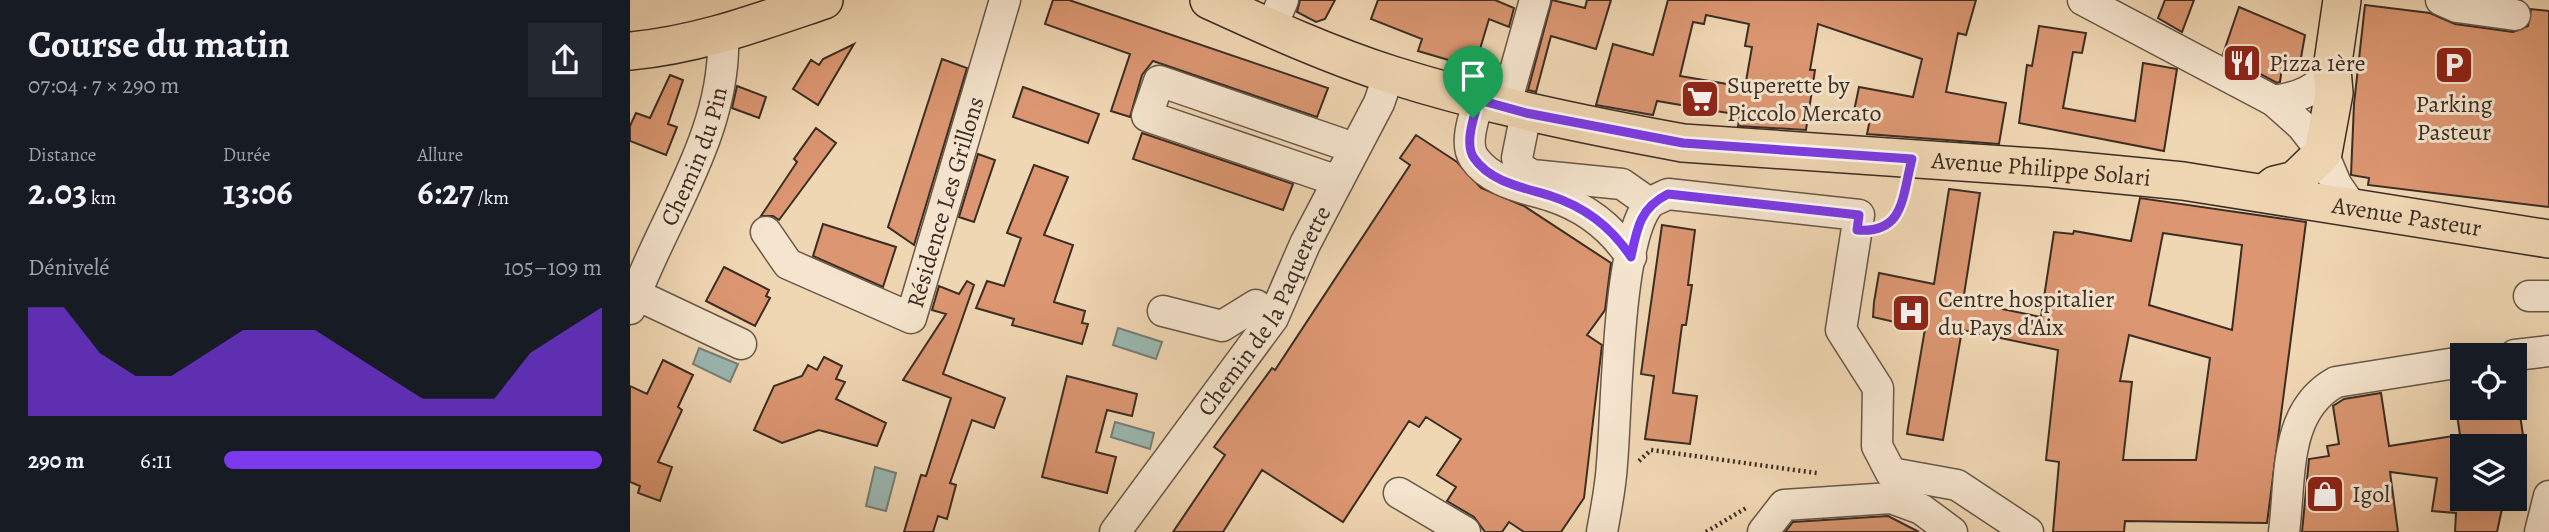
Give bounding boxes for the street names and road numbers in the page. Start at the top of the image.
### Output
street label: Chemin du Pin [653,84,735,231]
street label: Résidence Les Grillons [899,93,992,312]
street label: Avenue Philippe Solari [1929,144,2152,194]
street label: Avenue Pasteur [2329,189,2484,244]
street label: Chemin de la Paquerette [1190,200,1338,422]

